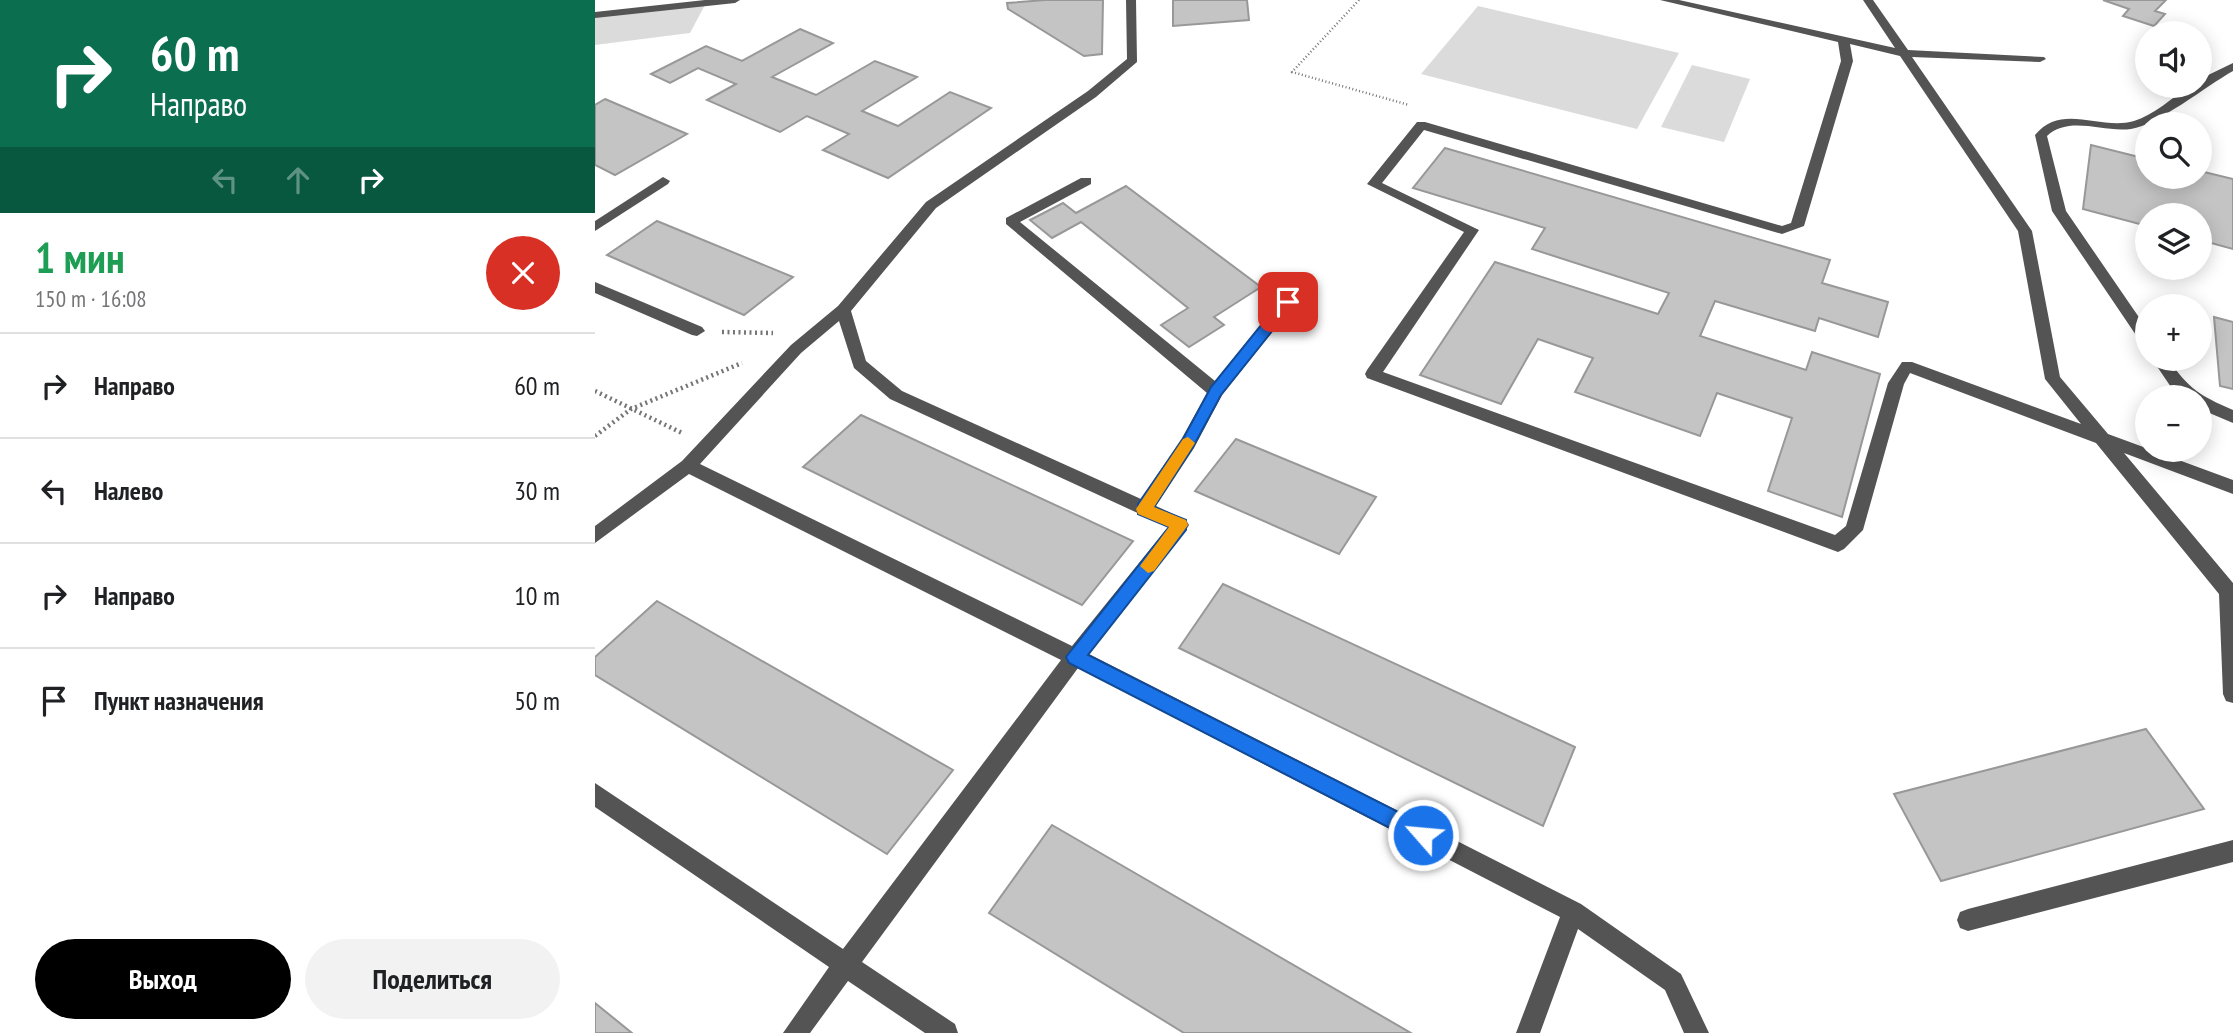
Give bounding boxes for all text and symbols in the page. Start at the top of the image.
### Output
text: 60 m [150,21,239,85]
map controls [2135,21,2212,462]
button: sound [2135,21,2212,98]
icon: right [35,28,126,119]
text: Направо [150,83,247,125]
button: search [2135,112,2212,189]
icon: left [206,161,244,199]
icon: ahead [279,161,317,199]
icon: right [352,161,390,199]
button: layers [2135,203,2212,280]
text: 1 мин [35,230,125,285]
button: close [486,236,560,310]
pin [1258,272,1318,332]
icon: arrive [1269,283,1307,321]
text: 150 m · 16:08 [35,284,147,313]
button: + [2135,294,2212,371]
icon: right [35,367,73,405]
text: Направо [94,369,175,402]
text: 60 m [514,369,560,402]
button: − [2135,385,2212,462]
icon: left [35,472,73,510]
text: Налево [94,474,163,507]
text: 30 m [514,474,560,507]
icon: right [35,577,73,615]
text: Направо [94,579,175,612]
text: 10 m [514,579,560,612]
icon: arrive [35,682,73,720]
text: Пункт назначения [94,684,264,717]
text: 50 m [514,684,560,717]
position arrow [1386,798,1460,872]
button: Выход [35,939,291,1019]
button: Поделиться [305,939,560,1019]

